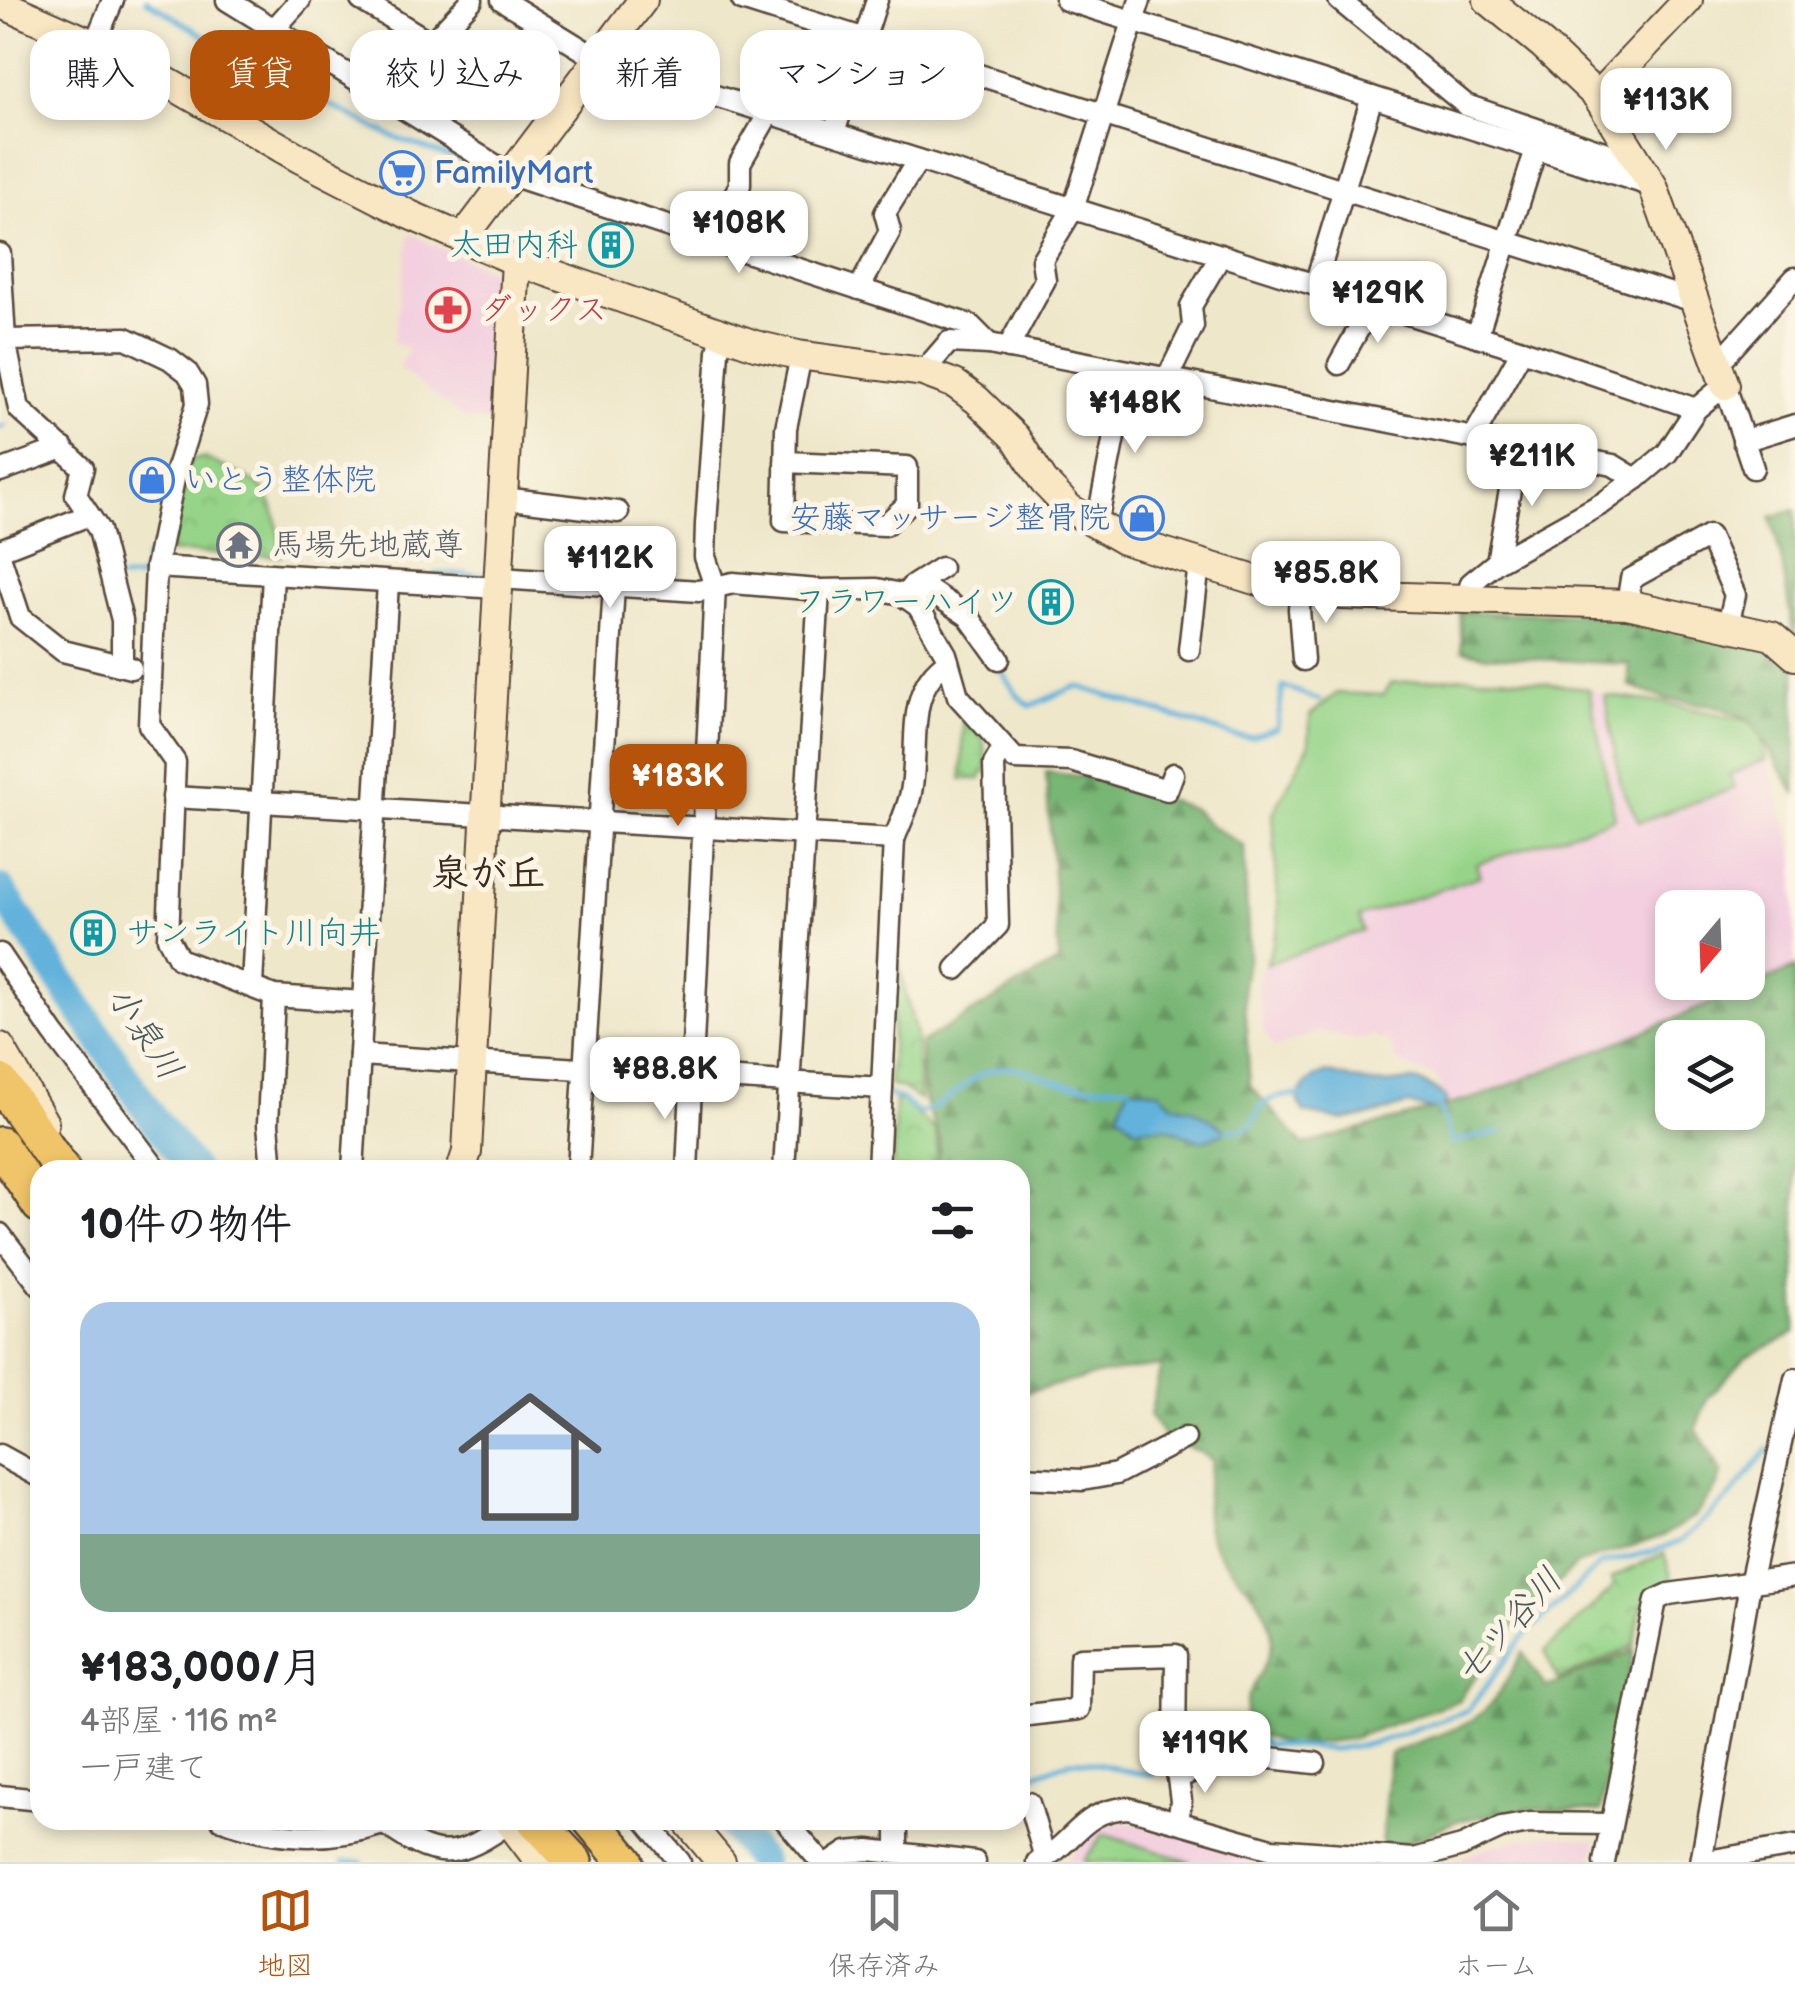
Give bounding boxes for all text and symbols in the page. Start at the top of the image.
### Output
chip: 購入 [30,30,170,120]
chip: 賃貸 [190,30,330,120]
chip: 絞り込み [350,30,560,120]
chip: 新着 [580,30,720,120]
chip: マンション [740,30,984,120]
pin: ¥113K [1596,68,1736,153]
text: ¥113K [1622,81,1710,120]
supermarket icon: FamilyMart [379,150,425,196]
place label: FamilyMart [434,154,593,193]
pin: ¥108K [669,191,809,276]
text: ¥108K [692,204,786,243]
building icon: 太田内科 [588,222,634,268]
place label: 太田内科 [450,226,578,265]
pin: ¥129K [1308,261,1448,346]
text: ¥129K [1332,274,1424,313]
pharmacy icon: ダックス [425,287,471,333]
place label: ダックス [480,291,607,330]
pin: ¥148K [1065,371,1205,456]
text: ¥148K [1089,384,1182,423]
pin: ¥211K [1462,424,1602,509]
text: ¥211K [1489,437,1575,476]
shop icon: いとう整体院 [129,457,175,503]
place label: いとう整体院 [184,461,376,500]
shop icon: 安藤マッサージ整骨院 [1119,495,1165,541]
place label: 安藤マッサージ整骨院 [789,499,1110,538]
temple icon: 馬場先地蔵尊 [216,522,262,568]
place label: 馬場先地蔵尊 [272,526,464,565]
pin: ¥112K [540,526,680,611]
text: ¥112K [566,539,654,578]
pin: ¥85.8K [1245,541,1407,626]
text: ¥85.8K [1273,554,1379,593]
building icon: フラワーハイツ [1028,579,1074,625]
place label: フラワーハイツ [794,583,1018,622]
pin: ¥183K [608,744,748,829]
text: ¥183K [632,757,724,796]
district label: 泉が丘 [431,852,545,897]
north arrow [1655,890,1765,1000]
map controls [1655,890,1765,1130]
building icon: サンライト川向井 [70,910,116,956]
place label: サンライト川向井 [126,914,381,953]
water label: 小泉川 [97,977,191,1089]
button: layers [1655,1020,1765,1130]
pin: ¥88.8K [584,1037,746,1122]
text: ¥88.8K [612,1050,718,1089]
icon: filters [925,1193,980,1248]
text: 10件の物件 [80,1200,292,1251]
icon: home [440,1367,620,1547]
water label: 七ツ谷川 [1446,1560,1572,1692]
text: ¥183,000/月 [80,1643,323,1694]
text: 4部屋 · 116 m² [80,1702,278,1741]
pin: ¥119K [1135,1711,1275,1796]
text: ¥119K [1161,1724,1249,1763]
text: 一戸建て [80,1749,208,1788]
tab: 地図 [257,1883,313,1983]
tab: 保存済み [828,1883,940,1983]
tab: ホーム [1455,1883,1538,1983]

